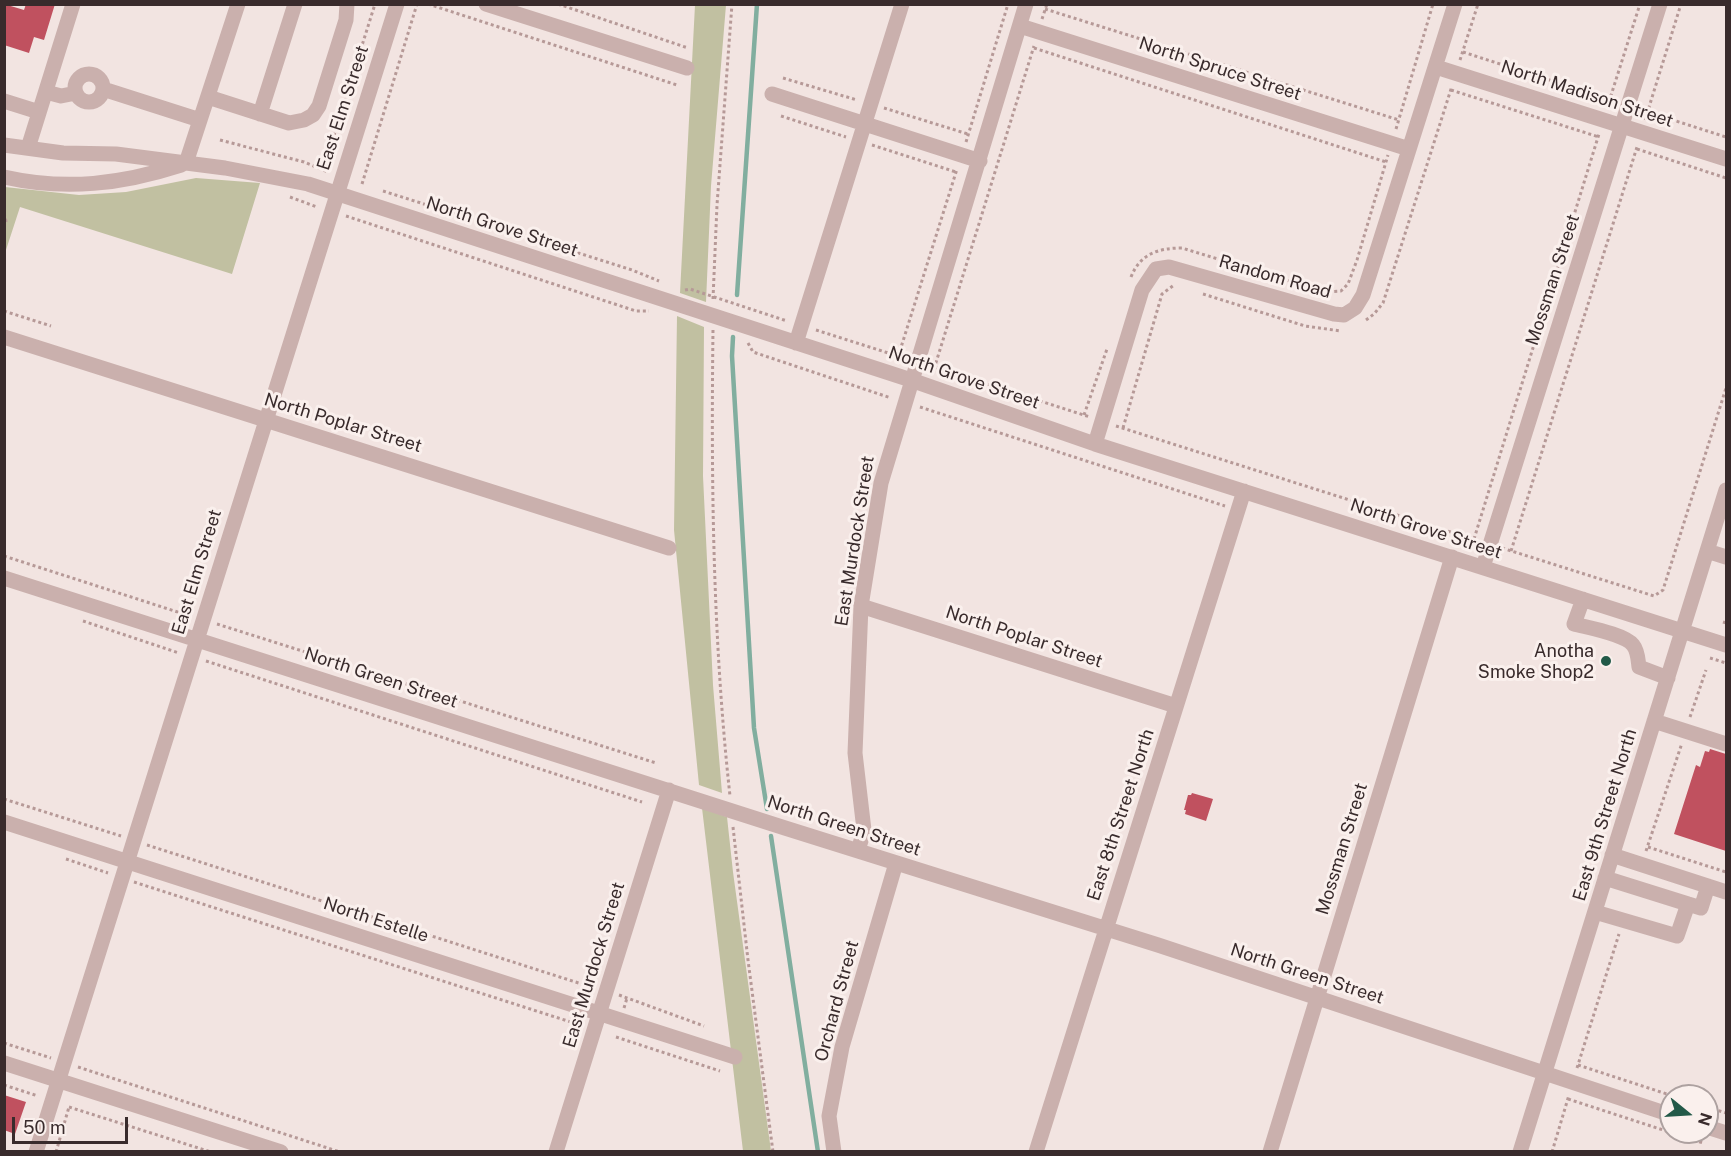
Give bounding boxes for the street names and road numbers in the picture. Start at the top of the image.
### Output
street label: North Spruce Street [1136,33,1304,105]
street label: East Elm Street [313,43,373,173]
street label: North Madison Street [1498,56,1676,132]
street label: North Grove Street [423,192,581,262]
street label: Mossman Street [1522,212,1584,348]
street label: Random Road [1216,251,1334,303]
street label: North Grove Street [886,342,1042,414]
street label: North Poplar Street [262,389,424,457]
street label: East Murdock Street [831,454,879,628]
street label: North Grove Street [1347,494,1505,564]
street label: East Elm Street [168,507,226,637]
street label: North Poplar Street [943,601,1105,673]
street label: North Green Street [302,643,460,713]
street label: East 8th Street North [1083,726,1159,904]
street label: East 9th Street North [1569,726,1641,904]
street label: Mossman Street [1312,780,1372,918]
street label: North Green Street [765,791,923,861]
street label: East Murdock Street [558,879,630,1051]
street label: North Estelle [321,893,431,947]
street label: Orchard Street [810,938,864,1064]
street label: North Green Street [1228,939,1386,1009]

